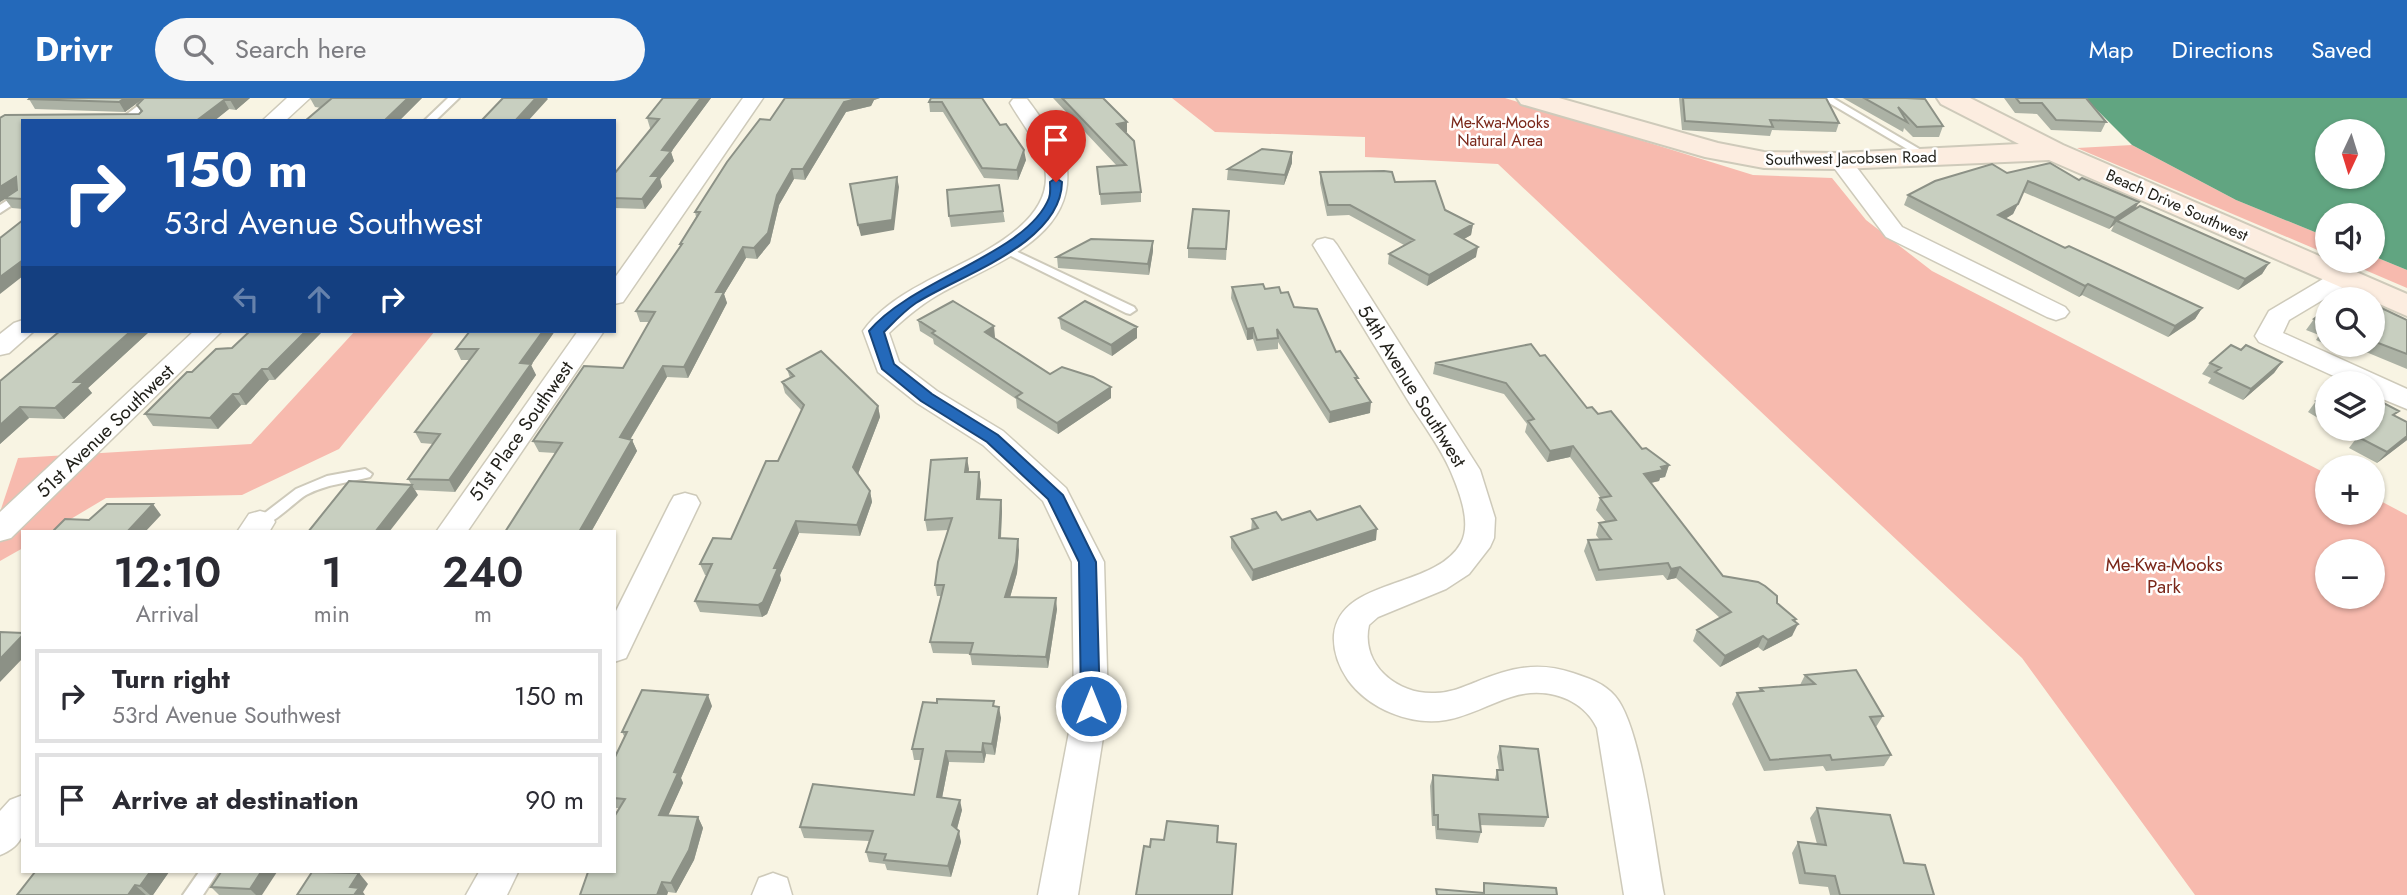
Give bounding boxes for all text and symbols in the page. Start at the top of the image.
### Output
search box [155,18,645,81]
text: Drivr [35,26,113,73]
icon: search [179,30,217,68]
text: Search here [235,30,366,68]
text: Map [2089,32,2134,67]
text: Directions [2172,32,2273,67]
text: Saved [2311,32,2372,67]
pin [1026,110,1086,182]
park label: Me-Kwa-Mooks Natural Area [1451,111,1549,152]
north arrow [2315,119,2385,189]
map controls [2315,119,2385,609]
icon: arrive [1037,121,1075,159]
text: 150 m [164,135,308,205]
street label: Southwest Jacobsen Road [1765,145,1937,171]
icon: right [49,147,140,238]
street label: Beach Drive Southwest [2102,163,2252,247]
text: 53rd Avenue Southwest [164,200,482,246]
button: sound [2315,203,2385,273]
icon: left [227,280,265,318]
icon: ahead [300,280,338,318]
icon: right [373,280,411,318]
button: search [2315,287,2385,357]
street label: 54th Avenue Southwest [1351,300,1473,473]
street label: 51st Place Southwest [462,355,580,507]
street label: 51st Avenue Southwest [30,358,180,504]
button: layers [2315,371,2385,441]
button: + [2315,455,2385,525]
button: − [2315,539,2385,609]
text: 12:10 [113,542,221,603]
text: 1 [322,542,342,603]
text: 240 [442,542,524,603]
park label: Me-Kwa-Mooks Park [2105,551,2223,600]
text: Arrival [136,597,199,631]
text: min [314,597,350,631]
text: m [474,597,492,631]
text: Turn right [112,660,230,698]
position arrow [1054,669,1128,743]
icon: right [53,677,91,715]
text: 150 m [514,677,584,715]
text: 53rd Avenue Southwest [112,698,341,732]
icon: arrive [53,781,91,819]
text: Arrive at destination [112,781,359,819]
text: 90 m [525,781,584,819]

